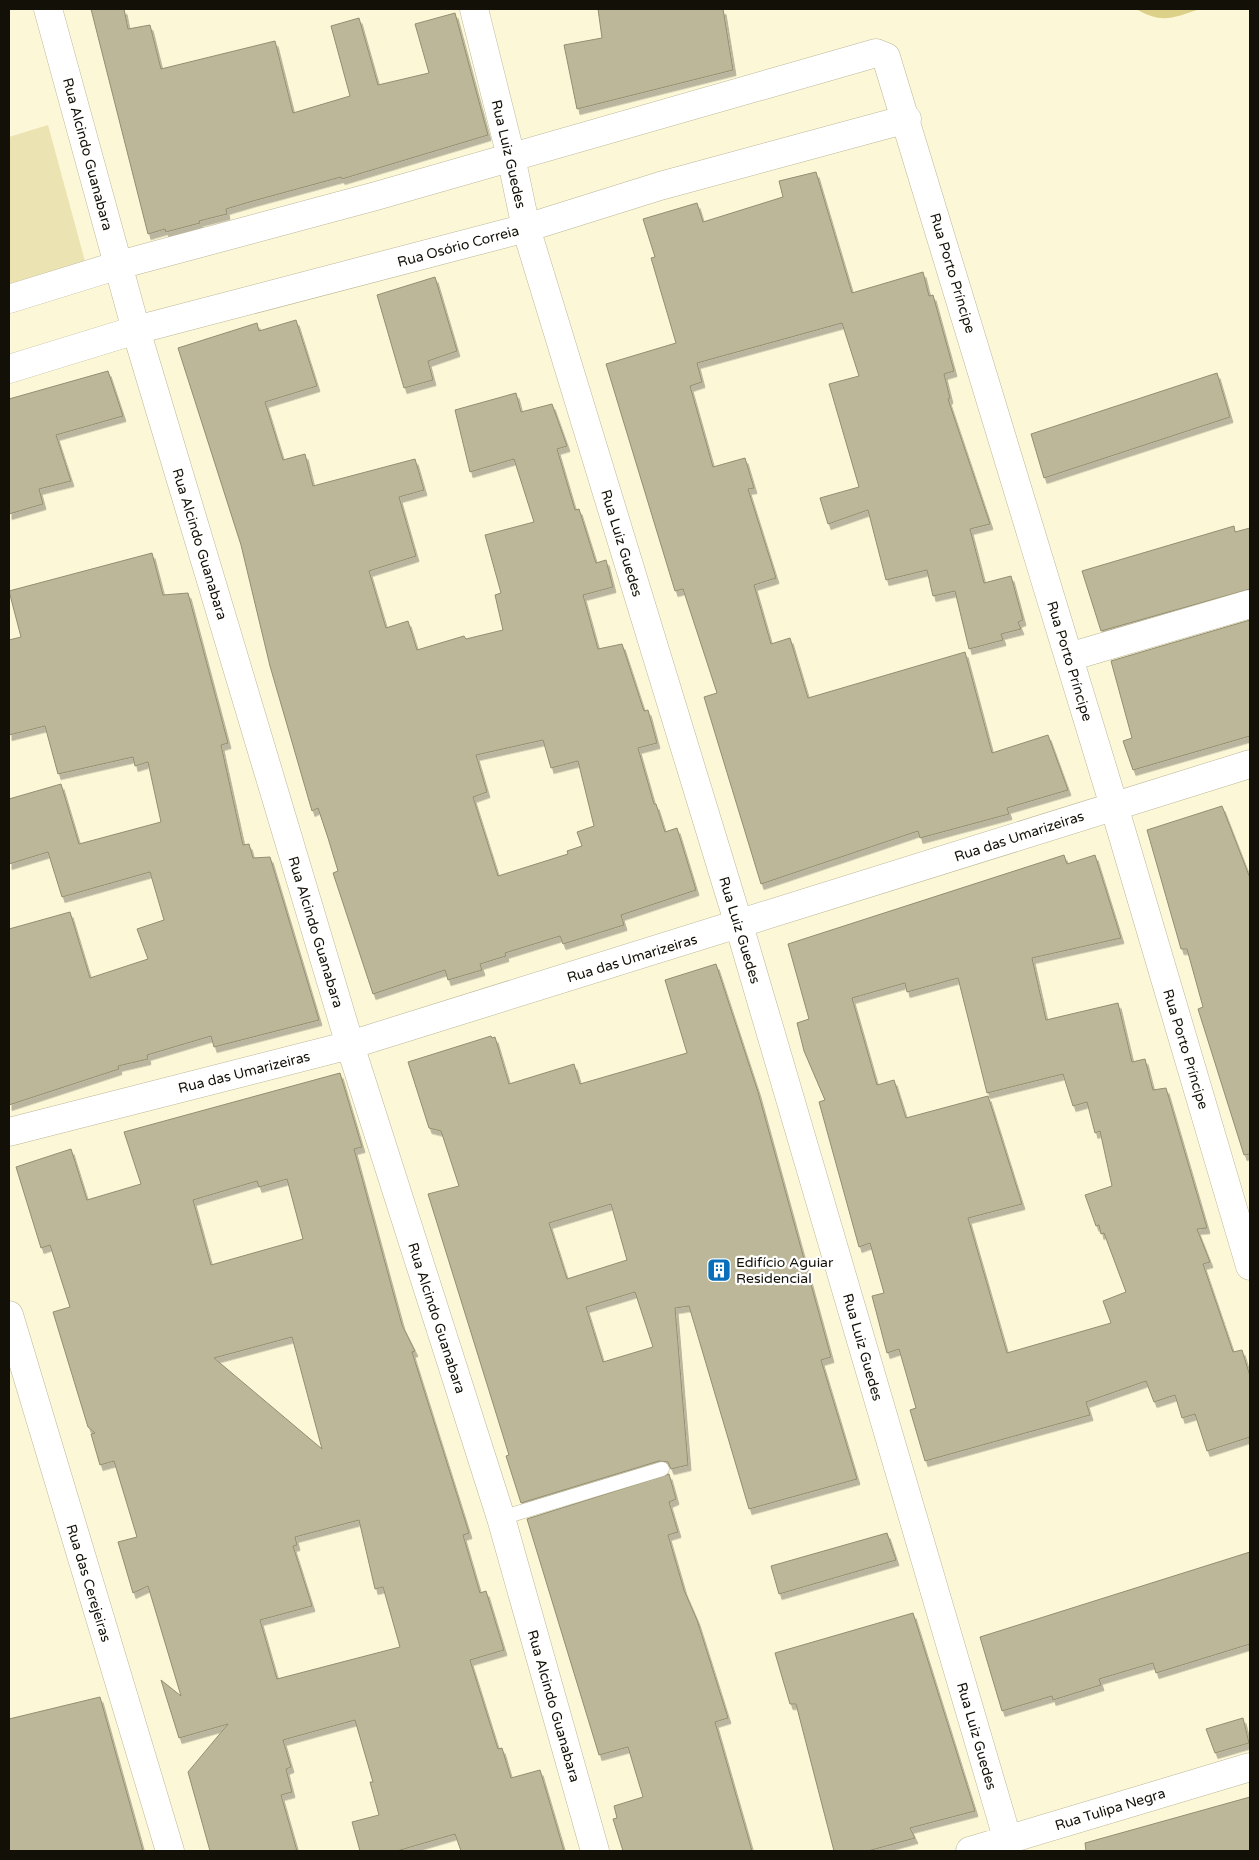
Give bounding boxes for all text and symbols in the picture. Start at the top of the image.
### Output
street label: Rua Alcindo Guanabara [59,76,116,232]
street label: Rua Luiz Guedes [488,98,529,210]
street label: Rua Porto Príncipe [926,211,979,335]
street label: Rua Osório Correia [395,222,521,271]
street label: Rua Alcindo Guanabara [168,466,231,622]
street label: Rua Luiz Guedes [597,487,646,599]
street label: Rua Porto Príncipe [1043,599,1096,723]
street label: Rua das Umarizeiras [952,807,1086,865]
street label: Rua Alcindo Guanabara [284,854,347,1010]
street label: Rua Luiz Guedes [715,874,764,986]
street label: Rua das Umarizeiras [565,930,700,986]
street label: Rua Porto Príncipe [1159,987,1212,1111]
street label: Rua das Umarizeiras [176,1048,312,1097]
street label: Rua Alcindo Guanabara [404,1241,469,1396]
place label: Edifício Aguiar Residencial [736,1254,834,1287]
building icon: Edifício Aguiar Residencial [706,1257,732,1283]
street label: Rua Luiz Guedes [839,1291,886,1403]
street label: Rua das Cerejeiras [62,1522,115,1644]
street label: Rua Alcindo Guanabara [524,1628,583,1784]
street label: Rua Luiz Guedes [953,1680,1000,1792]
street label: Rua Tulipa Negra [1053,1785,1167,1834]

